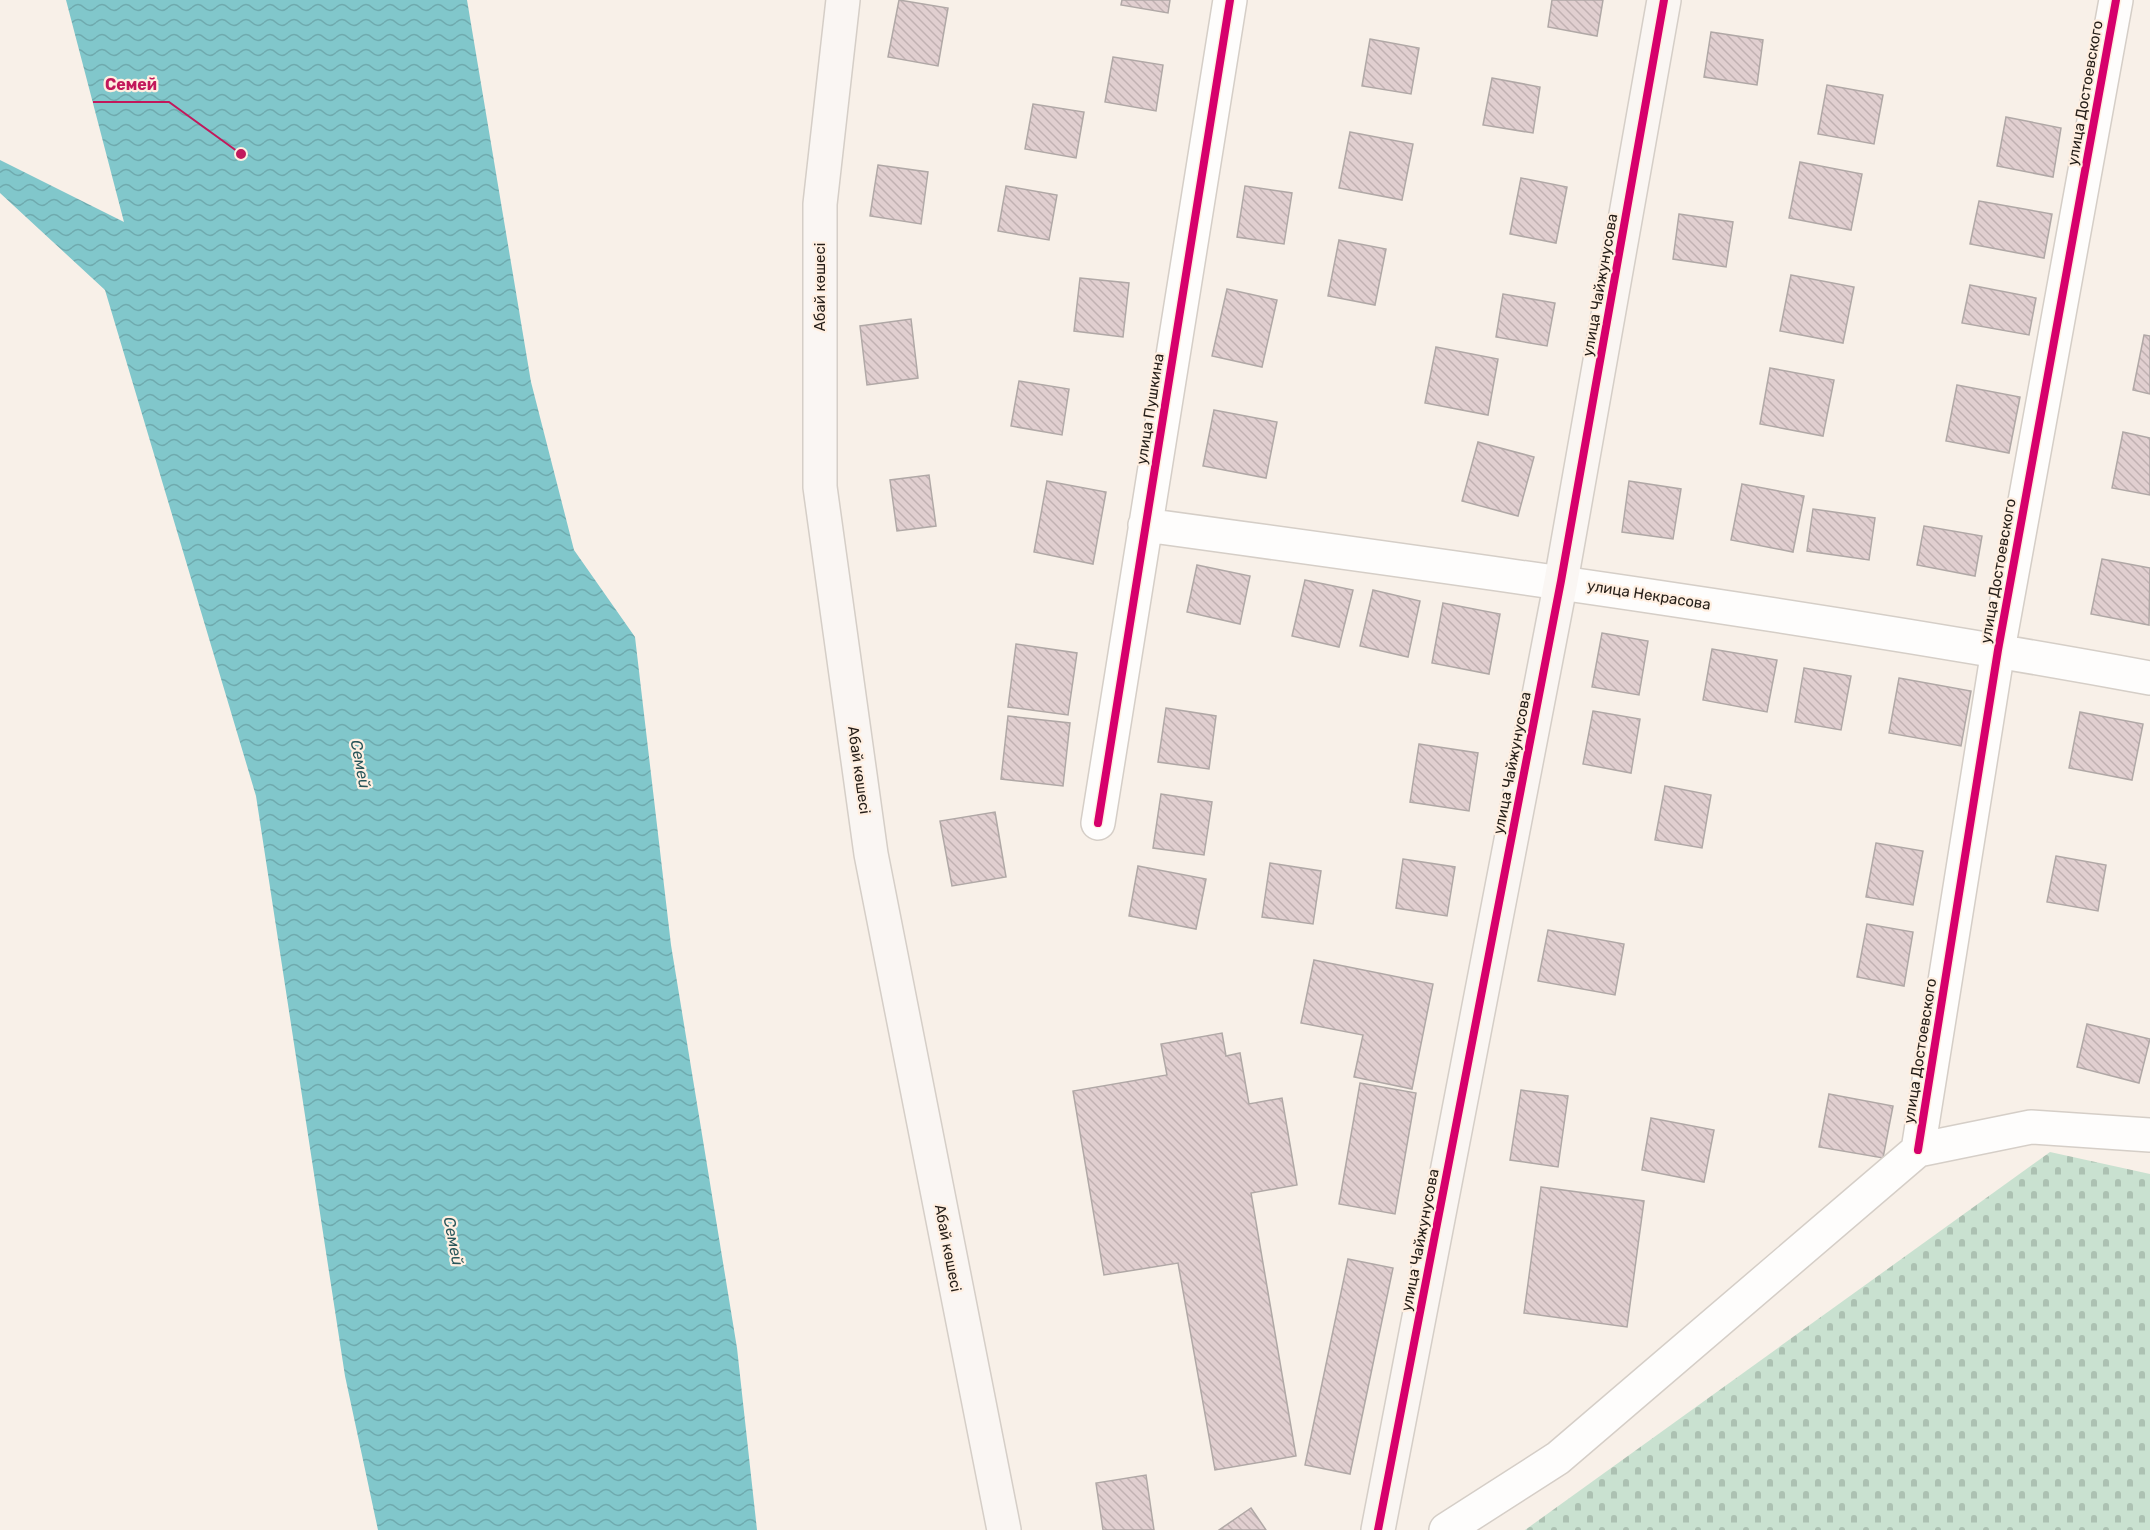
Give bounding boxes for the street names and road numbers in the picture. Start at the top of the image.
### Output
street label: улица Достоевского [2063,19,2107,167]
street label: улица Чайжунусова [1579,212,1621,358]
street label: Абай көшесі [811,243,829,331]
street label: улица Пушкина [1132,352,1168,466]
street label: улица Достоевского [1976,497,2020,645]
street label: улица Некрасова [1586,576,1712,614]
street label: улица Чайжунусова [1489,690,1535,836]
street label: Абай көшесі [844,725,874,815]
street label: улица Достоевского [1900,977,1940,1125]
street label: улица Чайжунусова [1397,1167,1443,1313]
street label: Абай көшесі [931,1203,965,1293]

